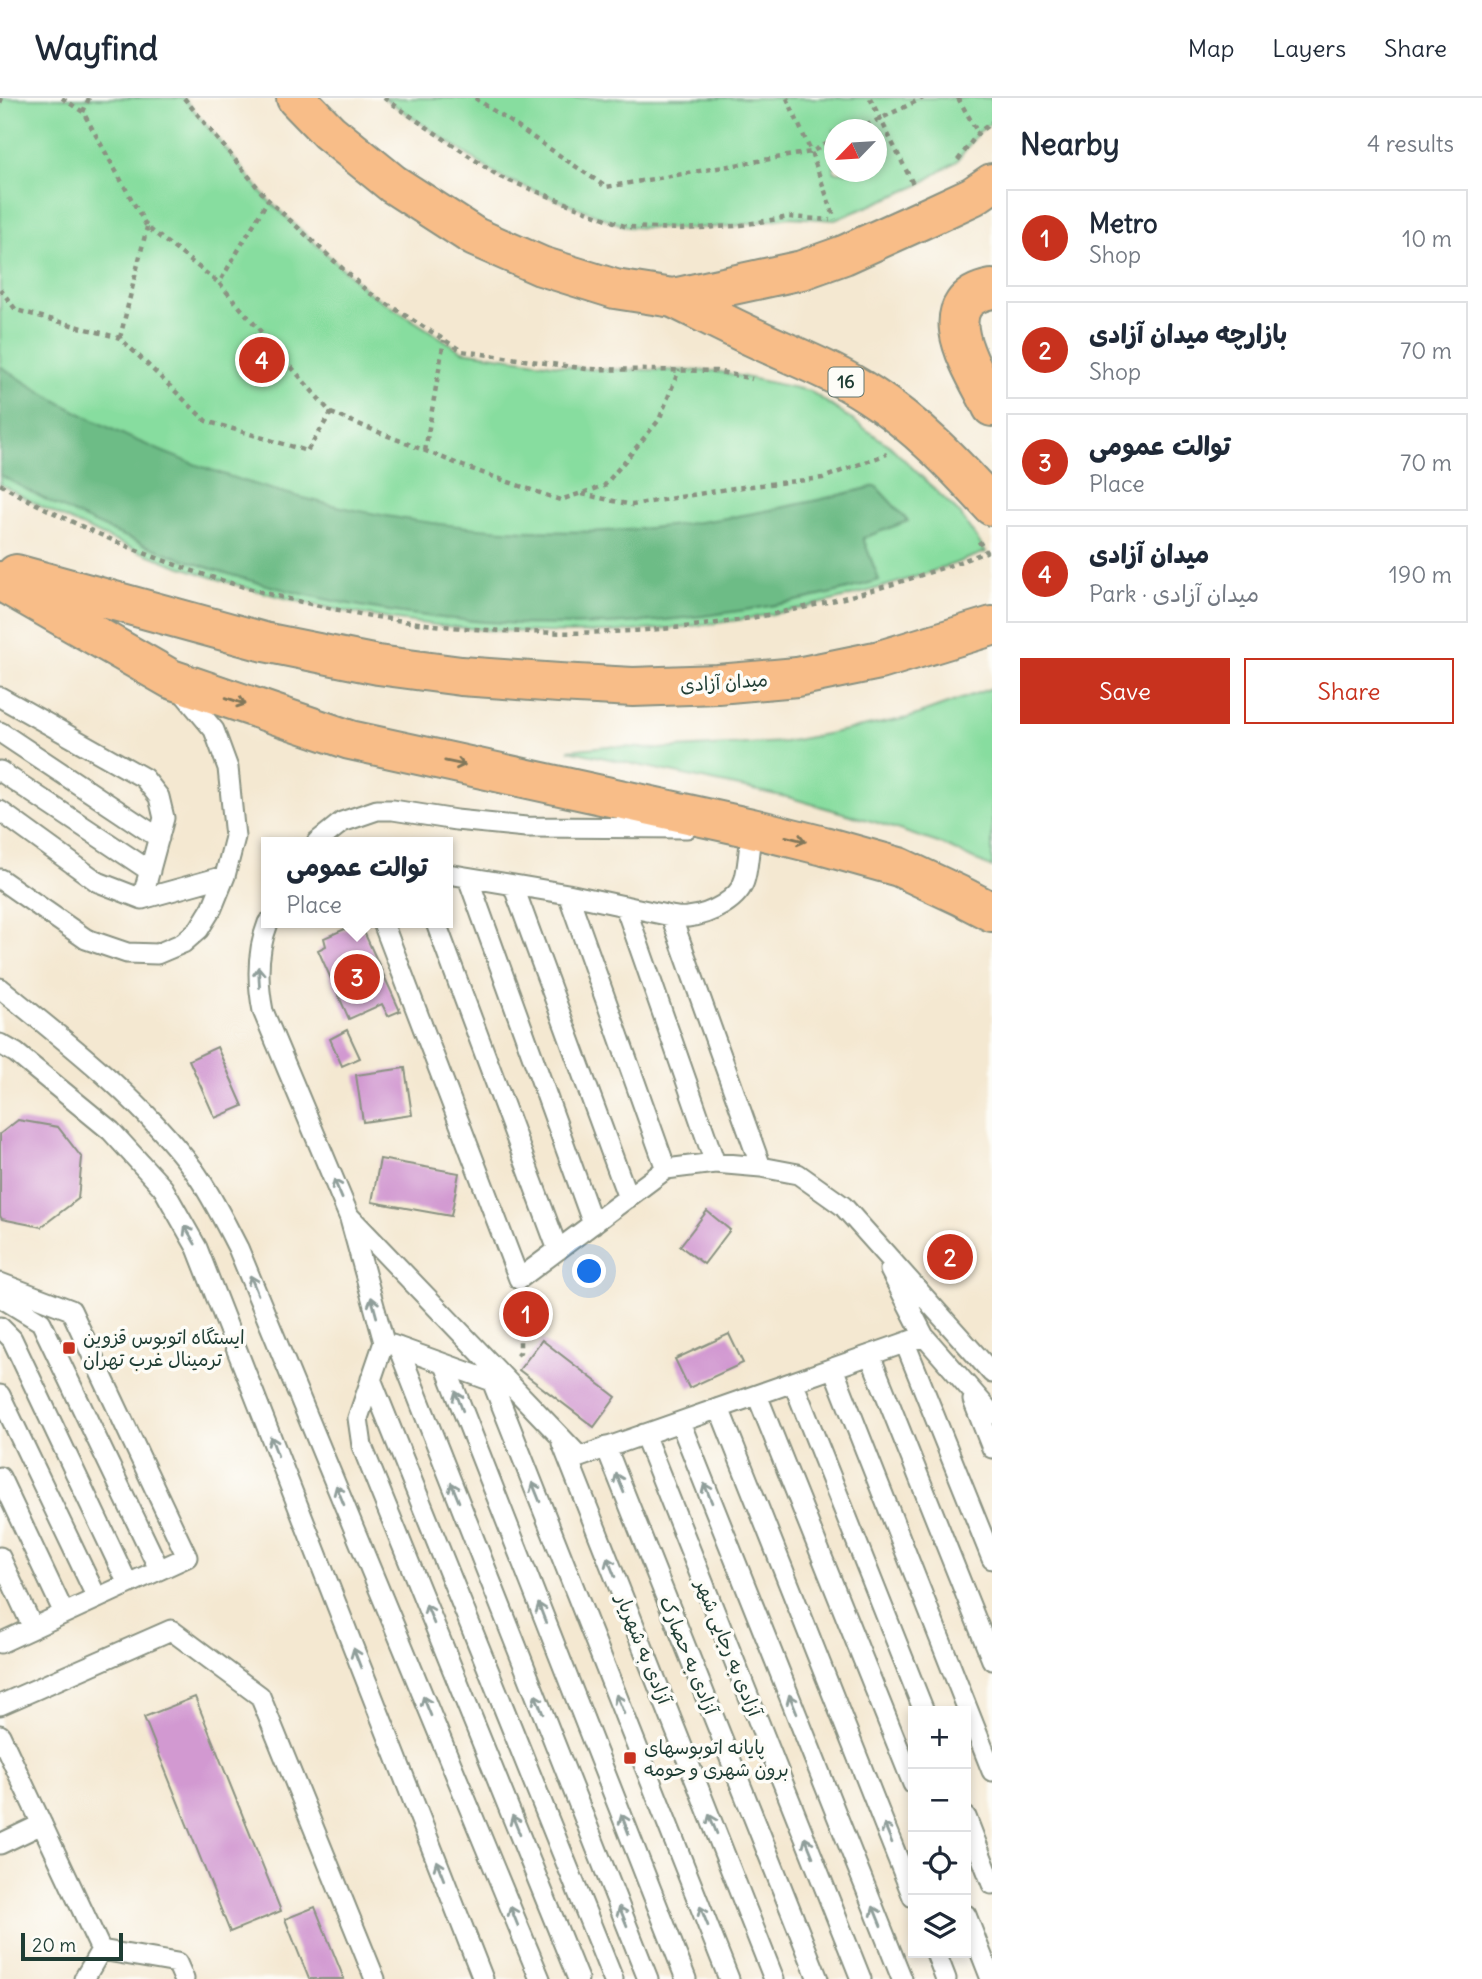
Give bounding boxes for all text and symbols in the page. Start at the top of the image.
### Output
text: Wayfind [35,27,158,69]
text: Map [1188,33,1234,63]
text: Layers [1272,33,1346,63]
text: Share [1384,33,1447,63]
north arrow [824,119,887,182]
text: Nearby [1020,125,1120,163]
text: 4 results [1367,129,1454,158]
text: Metro [1089,207,1158,240]
text: 1 [1040,224,1050,253]
text: 10 m [1402,224,1452,253]
text: Shop [1089,240,1141,269]
text: بازارچه میدان آزادی [1089,317,1287,350]
pin: 4 [239,334,285,386]
text: 2 [1039,336,1051,365]
text: 70 m [1400,336,1452,365]
text: Shop [1089,357,1141,386]
road number: 16 [828,368,864,396]
text: توالت عمومی [1089,429,1230,462]
text: 3 [1038,448,1052,477]
text: 70 m [1400,448,1452,477]
text: Place [1089,469,1145,498]
text: میدان آزادی [1089,537,1209,570]
text: 4 [1038,560,1052,589]
text: 190 m [1389,560,1452,589]
text: Park · میدان آزادی [1089,579,1259,608]
button: Save [1020,658,1230,724]
button: Share [1244,658,1454,724]
street label: میدان آزادی [679,667,769,697]
one-way arrow [224,696,246,708]
one-way arrow [443,757,465,770]
one-way arrow [784,833,807,846]
popup [261,837,453,928]
text: توالت عمومی [286,850,428,883]
text: Place [286,890,342,919]
pin: 3 [334,951,380,1003]
one-way arrow [252,966,265,989]
one-way arrow [331,1179,344,1201]
one-way arrow [183,1225,196,1246]
pin: 2 [927,1231,973,1283]
your location [572,1254,606,1288]
one-way arrow [246,1275,259,1296]
pin: 1 [503,1288,549,1340]
one-way arrow [367,1297,380,1319]
place label: ایستگاه اتوبوس قزوین ترمینال غرب تهران [83,1325,245,1371]
marker: ایستگاه اتوبوس قزوین ترمینال غرب تهران [61,1340,77,1356]
one-way arrow [451,1390,464,1412]
one-way arrow [267,1435,280,1457]
one-way arrow [613,1473,626,1495]
one-way arrow [448,1482,461,1504]
one-way arrow [529,1482,542,1504]
one-way arrow [701,1483,714,1504]
one-way arrow [333,1485,346,1507]
one-way arrow [604,1557,617,1579]
street label: آزادی به رجایی شهر [689,1574,768,1721]
street label: آزادی به شهریار [610,1589,677,1709]
street label: آزادی به حصارک [654,1592,724,1719]
one-way arrow [535,1602,548,1624]
one-way arrow [423,1604,436,1625]
one-way arrow [350,1647,363,1669]
one-way arrow [531,1694,544,1715]
one-way arrow [612,1694,625,1715]
one-way arrow [785,1694,798,1716]
one-way arrow [420,1695,433,1717]
map controls [908,1706,971,1958]
button: + [908,1706,971,1769]
place label: پایانه اتوبوسهای برون شهری و حومه [644,1735,789,1781]
marker: پایانه اتوبوسهای برون شهری و حومه [622,1750,638,1766]
button: − [908,1769,971,1832]
one-way arrow [618,1814,631,1836]
one-way arrow [706,1814,719,1836]
one-way arrow [508,1815,521,1836]
one-way arrow [881,1823,894,1845]
button: locate [908,1832,971,1895]
one-way arrow [801,1837,814,1859]
one-way arrow [432,1859,445,1881]
button: layers [908,1895,971,1958]
one-way arrow [615,1905,628,1927]
one-way arrow [696,1905,709,1927]
one-way arrow [870,1905,883,1927]
one-way arrow [506,1906,519,1927]
scale bar [21,1930,122,1962]
text: 20 m [32,1933,76,1957]

